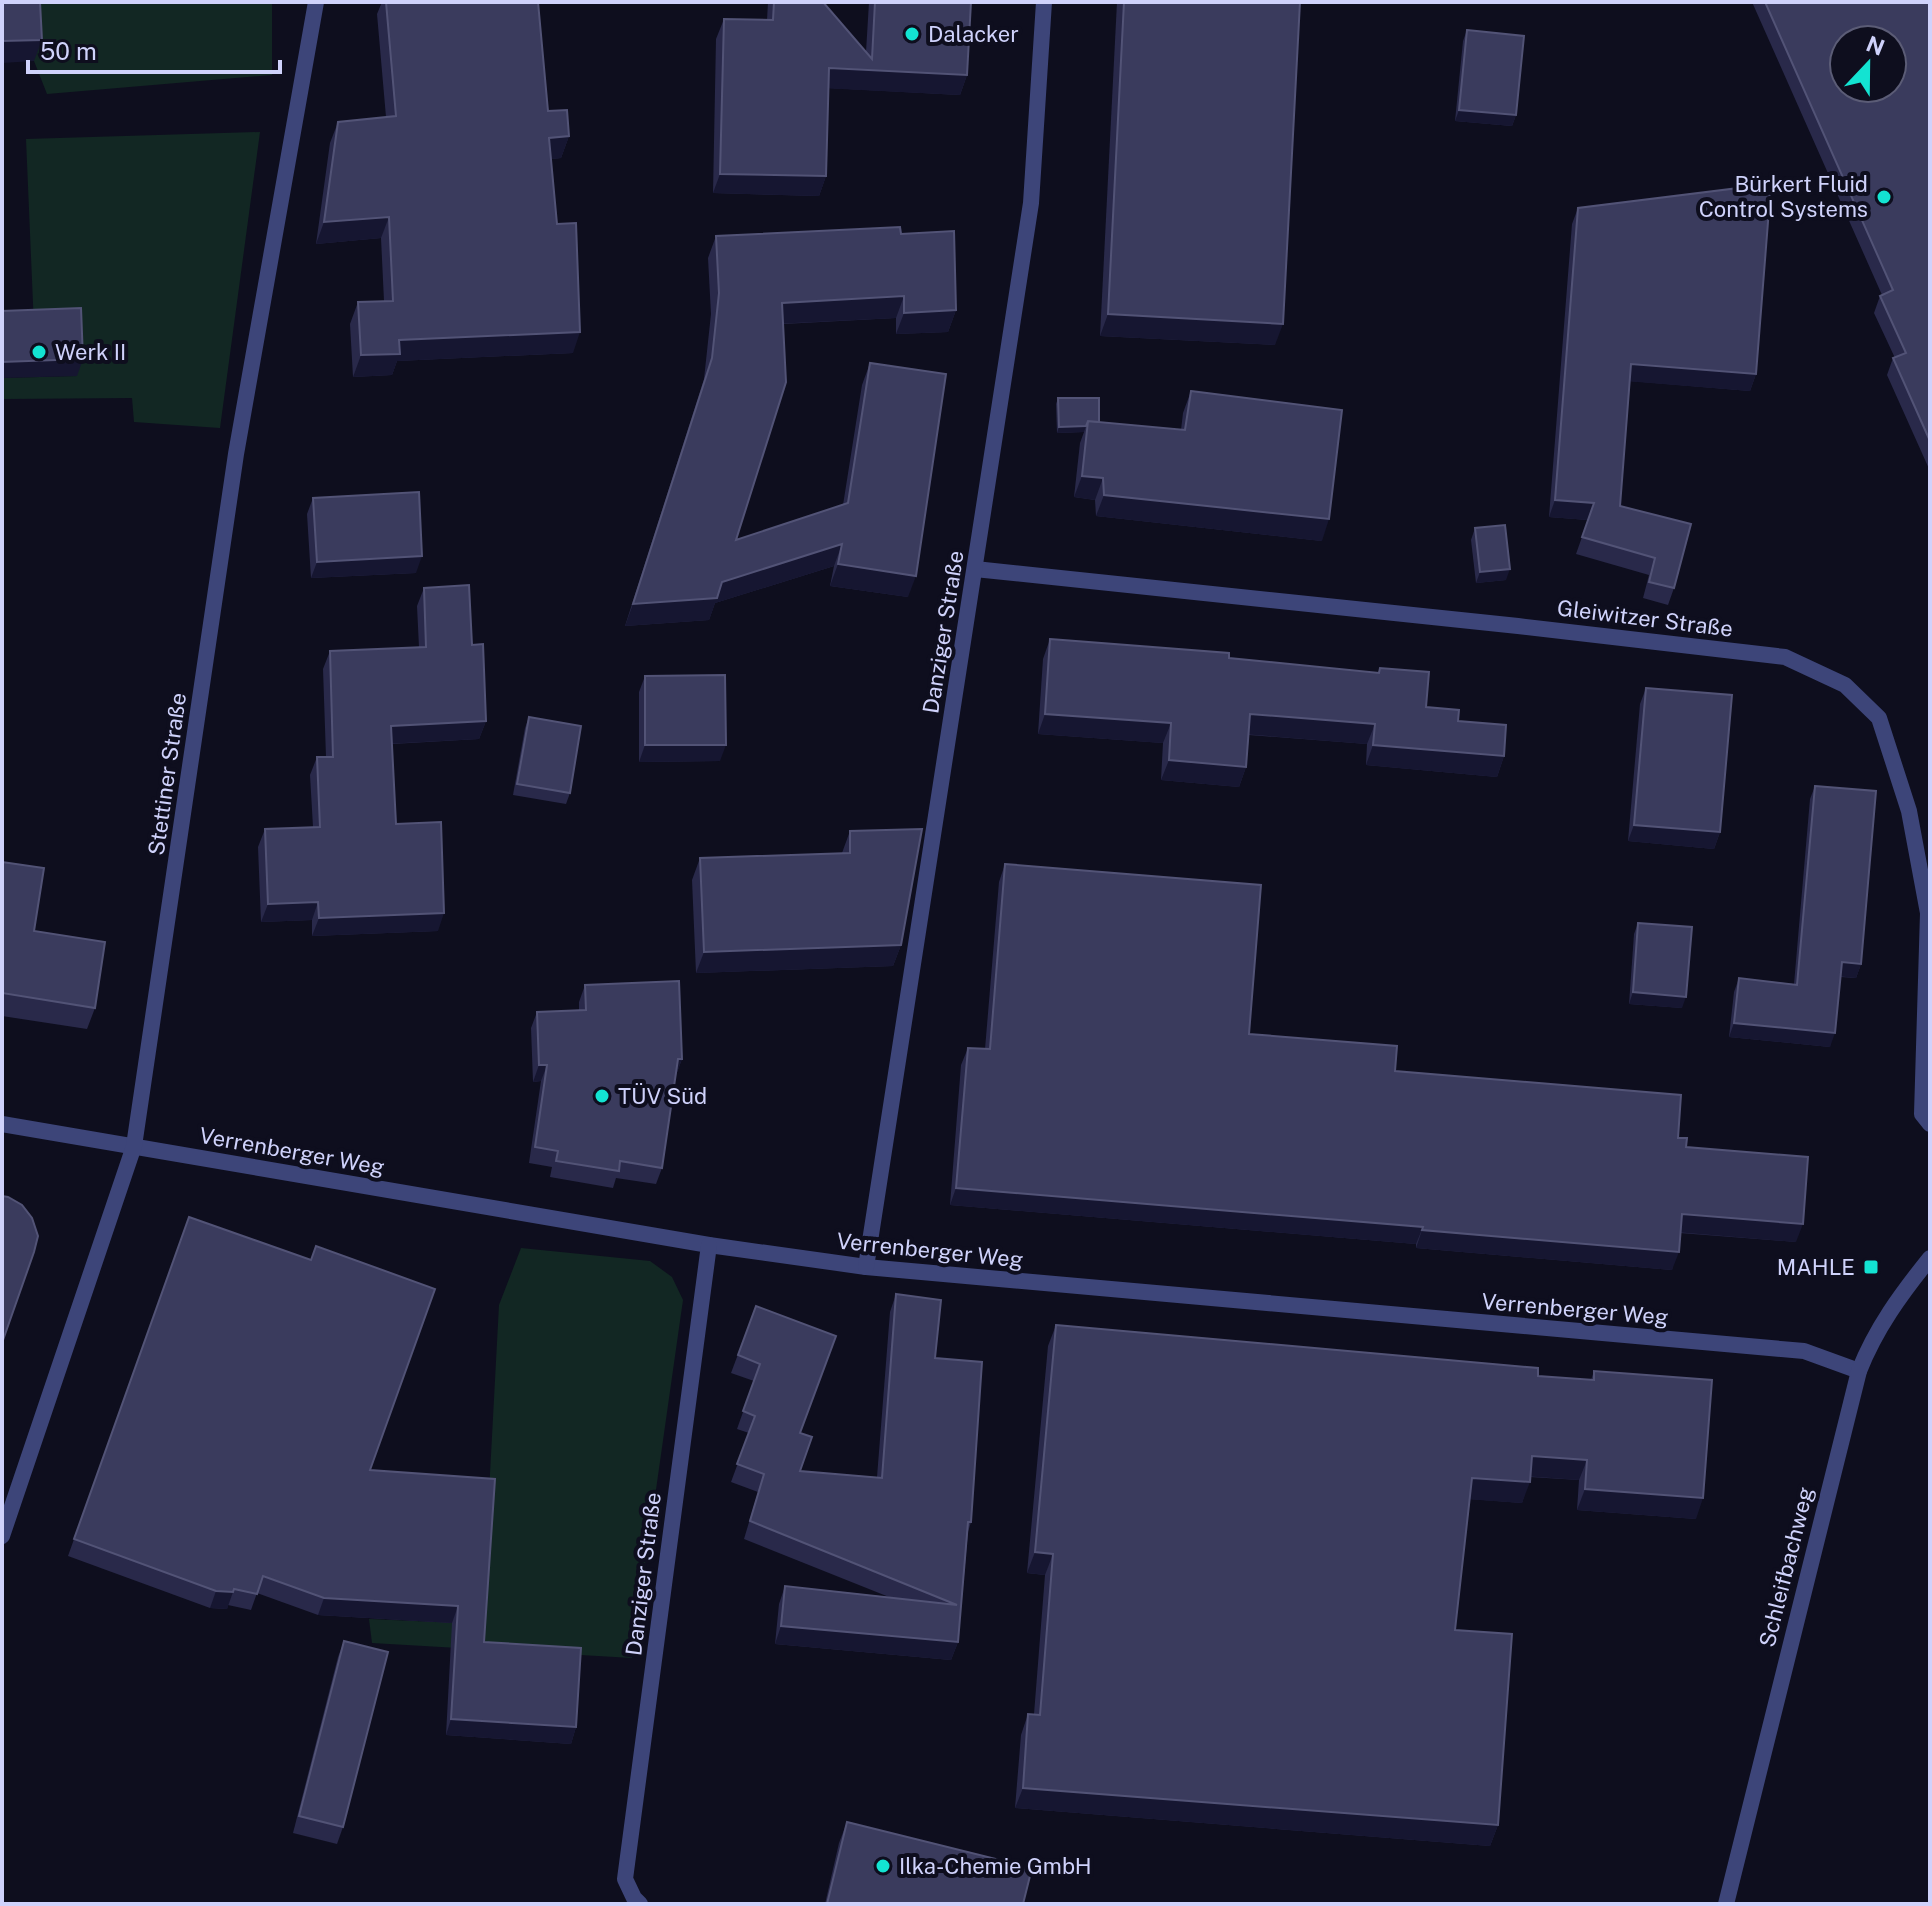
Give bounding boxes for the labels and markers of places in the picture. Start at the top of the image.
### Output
place label: Dalacker [928,21,1019,47]
marker: Dalacker [903,25,921,43]
place label: Bürkert Fluid Control Systems [1699,171,1868,222]
marker: Bürkert Fluid Control Systems [1875,188,1893,206]
place label: Werk II [55,339,126,365]
marker: Werk II [30,343,48,361]
place label: TÜV Süd [618,1082,707,1109]
marker: TÜV Süd [593,1087,611,1105]
place label: MAHLE [1777,1254,1855,1280]
marker: MAHLE [1862,1258,1880,1276]
place label: Ilka-Chemie GmbH [899,1853,1092,1879]
marker: Ilka-Chemie GmbH [874,1857,892,1875]

